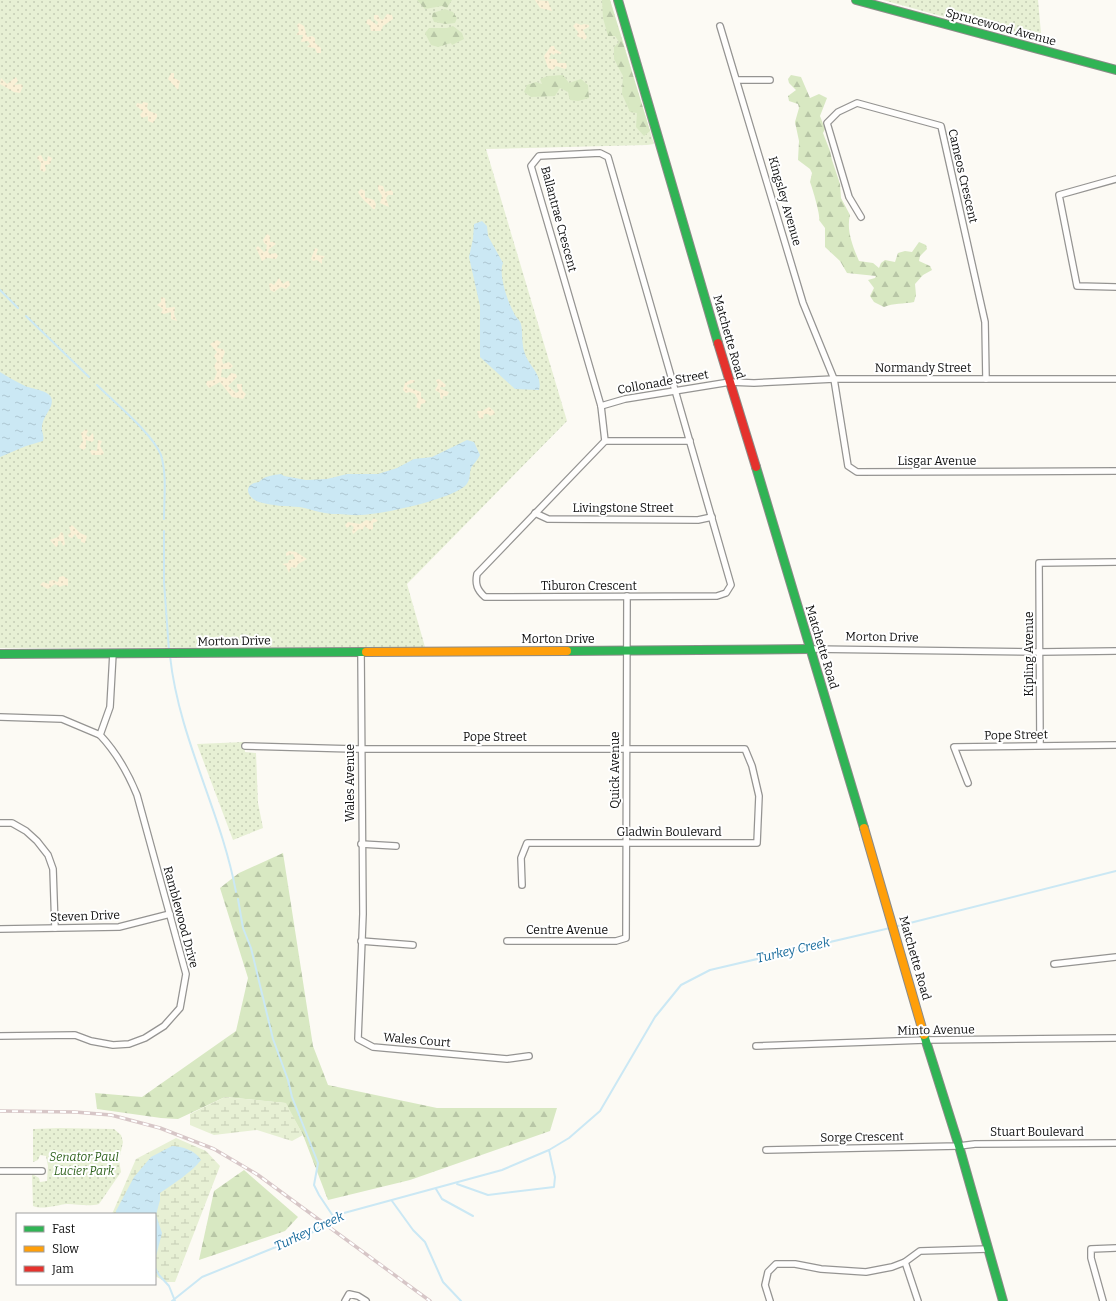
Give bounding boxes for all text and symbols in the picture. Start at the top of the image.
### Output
street label: Sprucewood Avenue [944,6,1058,48]
street label: Cameos Crescent [945,128,981,225]
street label: Kingsley Avenue [766,155,804,247]
street label: Ballantrae Crescent [538,165,580,274]
street label: Matchette Road [710,293,748,381]
street label: Normandy Street [875,361,972,375]
street label: Collonade Street [616,367,710,397]
street label: Lisgar Avenue [898,454,976,468]
street label: Livingstone Street [572,501,674,515]
street label: Tiburon Crescent [541,579,638,593]
street label: Matchette Road [803,603,841,691]
street label: Kipling Avenue [1022,612,1036,696]
street label: Morton Drive [845,629,919,645]
street label: Morton Drive [521,632,595,646]
street label: Morton Drive [197,633,271,649]
street label: Pope Street [984,727,1049,743]
street label: Pope Street [463,730,528,744]
street label: Quick Avenue [608,731,622,809]
street label: Wales Avenue [343,744,357,822]
street label: Gladwin Boulevard [616,825,722,839]
street label: Ramblewood Drive [161,865,201,969]
street label: Steven Drive [50,908,120,924]
street label: Matchette Road [896,914,934,1002]
street label: Centre Avenue [526,923,608,937]
water label: Turkey Creek [755,934,832,966]
street label: Minto Avenue [897,1022,975,1038]
street label: Wales Court [383,1030,452,1050]
street label: Stuart Boulevard [990,1125,1084,1139]
street label: Sorge Crescent [820,1129,905,1145]
park label: Senator Paul Lucier Park [49,1150,119,1178]
water label: Turkey Creek [272,1208,347,1254]
legend [16,1213,156,1285]
text: Fast [52,1222,76,1236]
text: Slow [52,1242,79,1256]
text: Jam [51,1262,74,1276]

